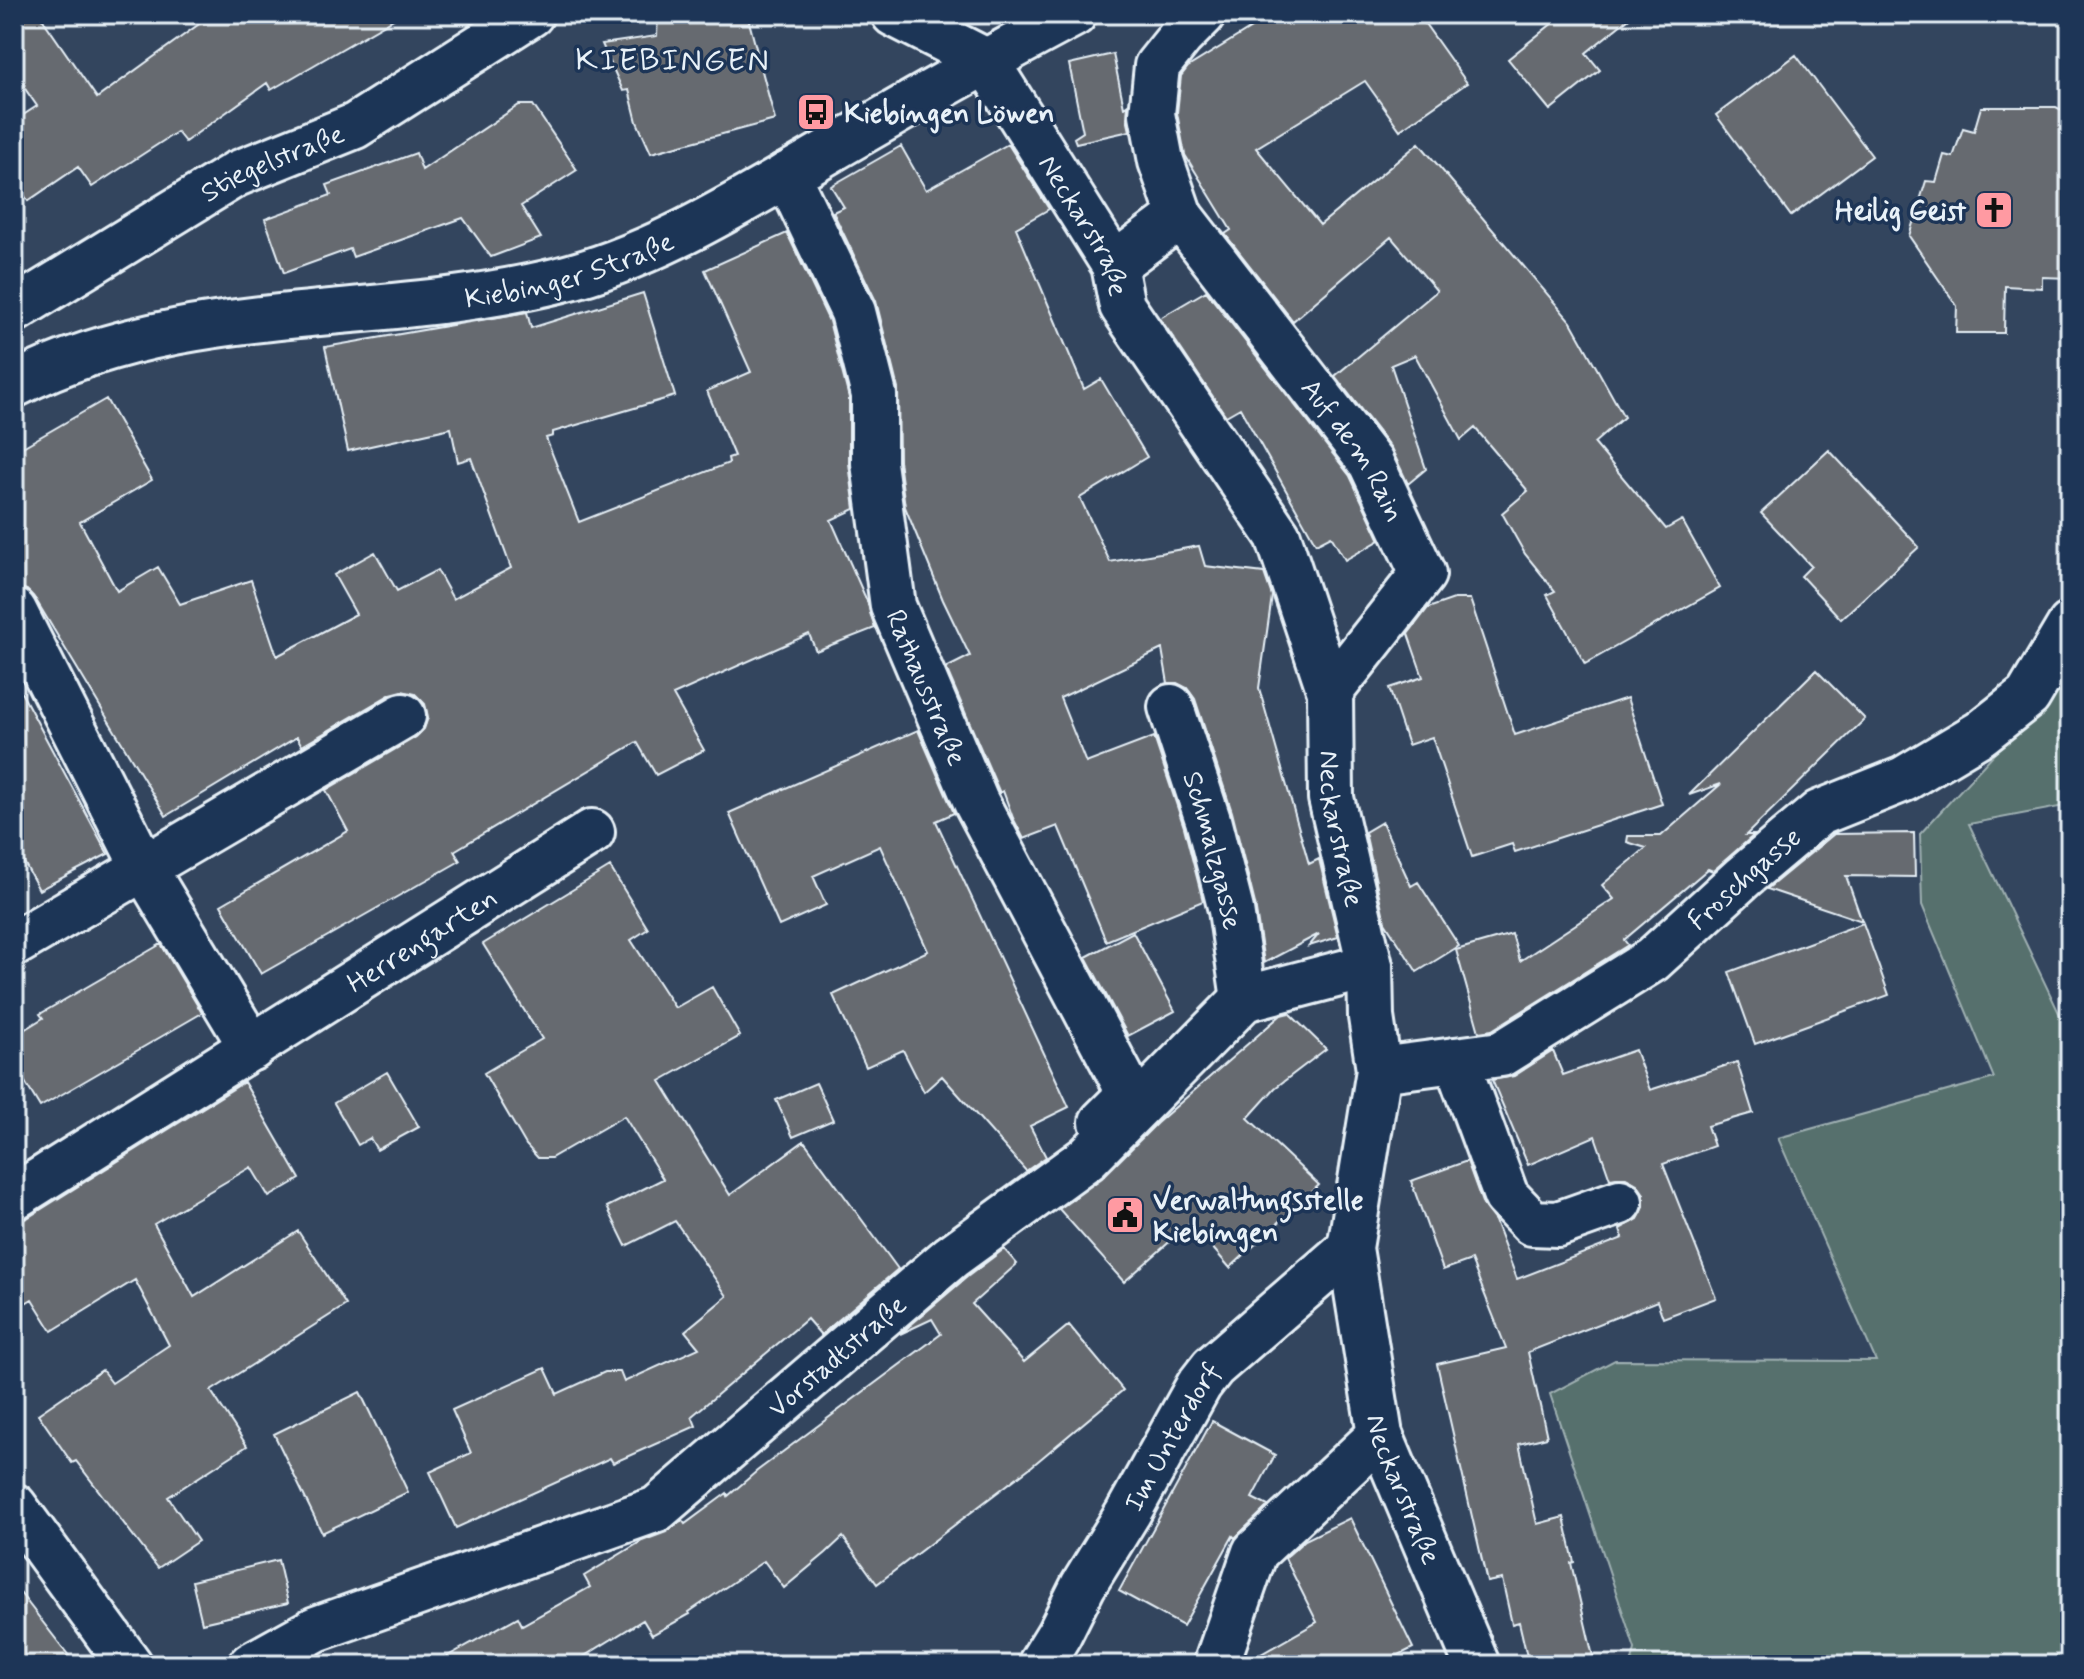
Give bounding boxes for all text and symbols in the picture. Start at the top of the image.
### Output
district label: KIEBINGEN [575,40,771,82]
bus stop icon: Kiebingen Löwen [795,91,837,133]
place label: Kiebingen Löwen [844,96,1054,134]
street label: Stiegelstraße [194,116,350,212]
street label: Neckarstraße [1028,148,1136,300]
church icon: Heilig Geist [1973,189,2015,231]
place label: Heilig Geist [1835,194,1967,232]
street label: Kiebinger Straße [462,224,680,319]
street label: Auf dem Rain [1291,372,1412,529]
street label: Rathausstraße [876,604,974,772]
street label: Neckarstraße [1310,750,1372,911]
street label: Schmalzgasse [1172,767,1250,933]
street label: Froschgasse [1681,820,1810,940]
street label: Herrengarten [341,880,505,1003]
place label: Verwaltungsstelle Kiebingen [1153,1183,1364,1253]
public building icon: Verwaltungsstelle Kiebingen [1104,1194,1146,1236]
street label: Vorstadtstraße [761,1287,915,1427]
street label: Im Unterdorf [1116,1355,1231,1519]
street label: Neckarstraße [1356,1412,1448,1571]

